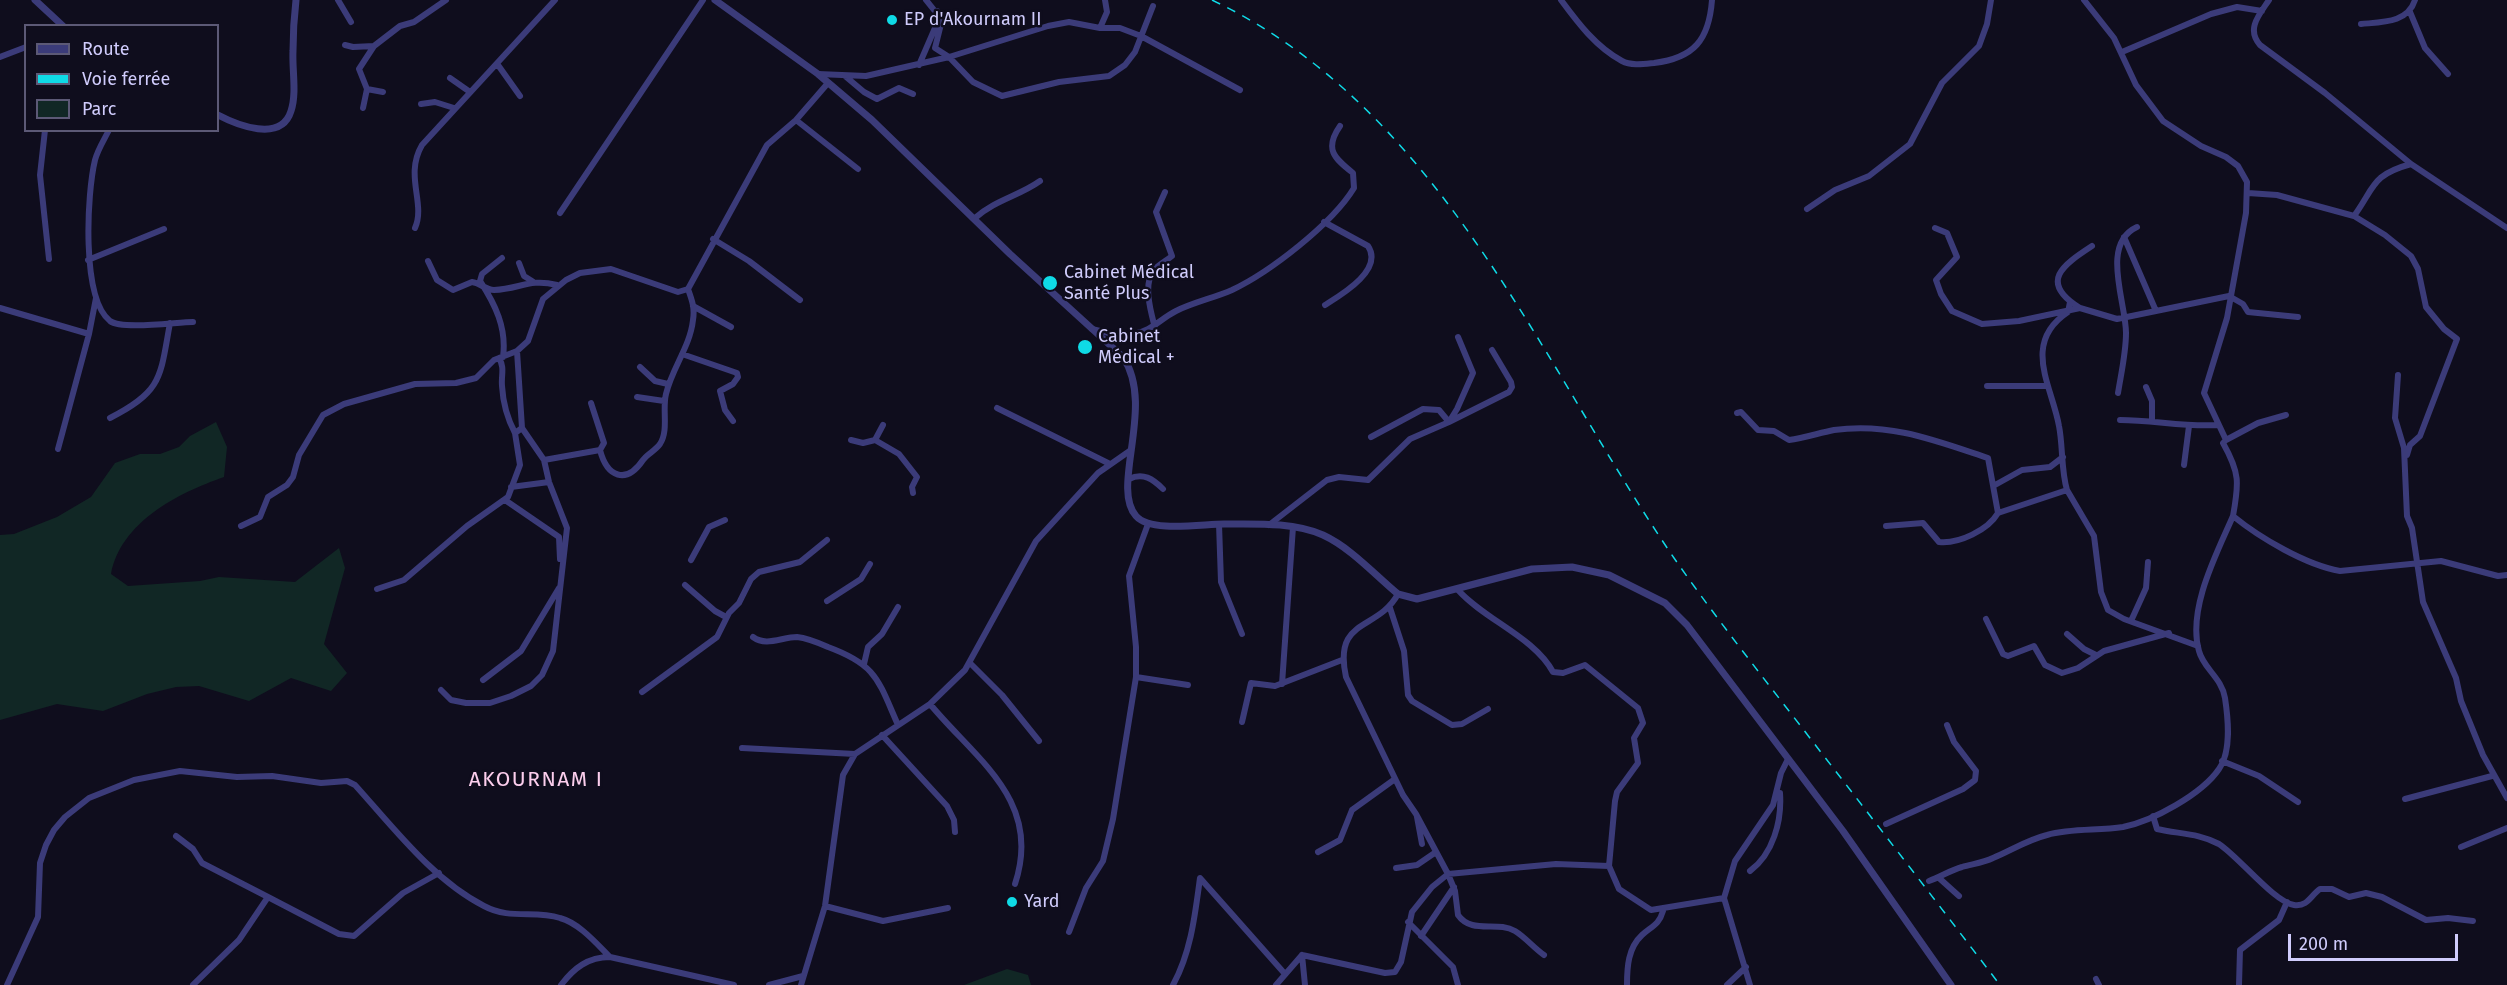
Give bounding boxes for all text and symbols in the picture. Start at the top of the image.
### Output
place label: EP d'Akournam II [904,9,1041,31]
marker: EP d'Akournam II [885,13,899,27]
legend [24,24,219,132]
text: Route [82,38,130,60]
text: Voie ferrée [82,68,170,90]
text: Parc [82,98,116,120]
place label: Cabinet Médical Santé Plus [1064,262,1194,304]
marker: Cabinet Médical Santé Plus [1041,274,1059,292]
place label: Cabinet Médical + [1098,326,1175,368]
marker: Cabinet Médical + [1076,338,1094,356]
district label: AKOURNAM I [469,767,603,793]
place label: Yard [1024,891,1059,913]
marker: Yard [1005,895,1019,909]
scale bar [2291,922,2460,960]
text: 200 m [2299,933,2348,955]

